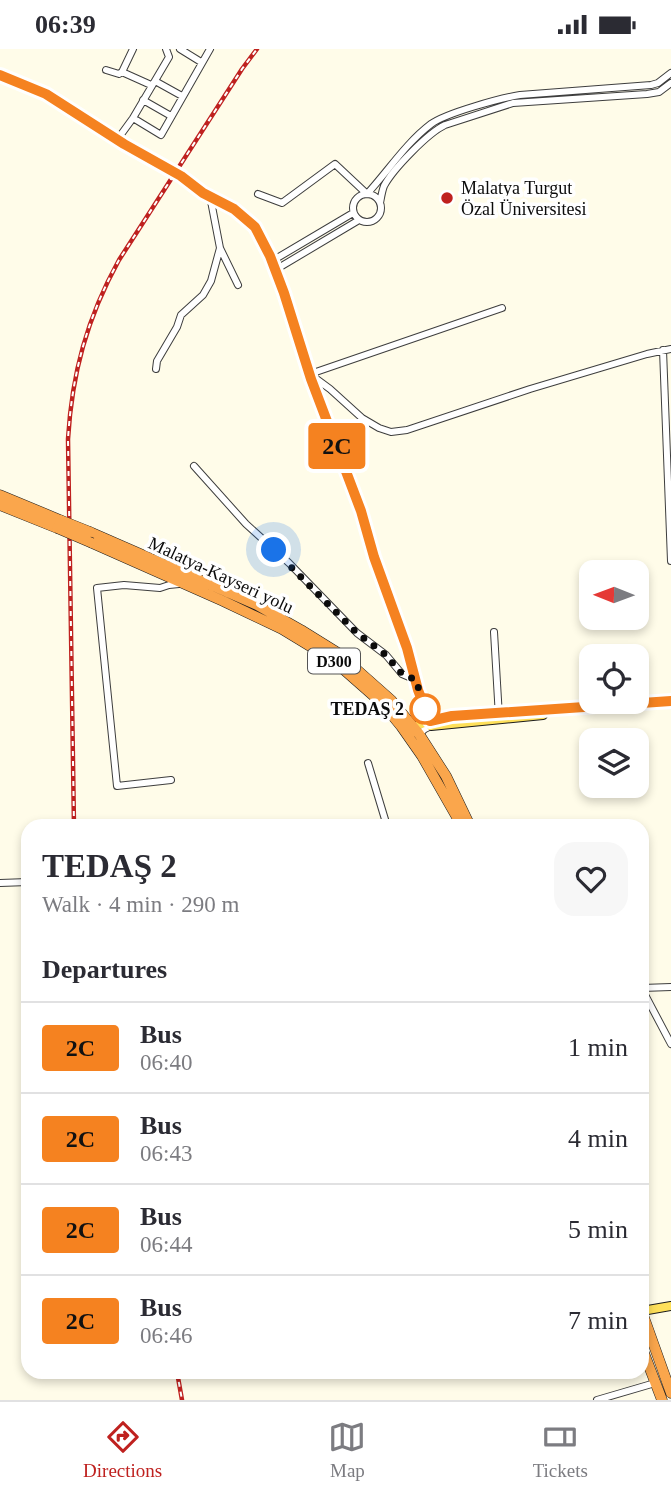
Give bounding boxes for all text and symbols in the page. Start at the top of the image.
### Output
text: 06:39 [35,10,96,39]
place label: Malatya Turgut Özal Üniversitesi [461,178,586,219]
marker: Malatya Turgut Özal Üniversitesi [439,190,455,206]
line badge: 2C [306,423,368,469]
text: 2C [322,433,352,459]
your location [256,532,291,567]
street label: Malatya-Kayseri yolu [145,533,297,617]
north arrow [579,560,649,630]
map controls [579,560,649,798]
button: locate [579,644,649,714]
road number: D300 [308,649,360,673]
marker: TEDAŞ 2 [410,694,440,724]
place label: TEDAŞ 2 [330,699,404,719]
button: layers [579,728,649,798]
button: heart [554,842,628,916]
text: TEDAŞ 2 [42,848,177,884]
text: Walk · 4 min · 290 m [42,892,239,917]
text: Departures [42,955,167,984]
text: Bus [140,1020,182,1049]
text: 1 min [568,1033,628,1062]
text: 2C [66,1035,95,1061]
text: 06:40 [140,1050,192,1075]
text: Bus [140,1111,182,1140]
text: 4 min [568,1124,628,1153]
text: 2C [66,1126,95,1152]
text: 06:43 [140,1141,192,1166]
text: Bus [140,1202,182,1231]
text: 5 min [568,1215,628,1244]
text: 2C [66,1217,95,1243]
text: 06:44 [140,1232,192,1257]
text: Bus [140,1293,182,1322]
text: 7 min [568,1306,628,1335]
text: 2C [66,1308,95,1334]
text: 06:46 [140,1323,192,1348]
tab: Directions [83,1418,162,1482]
tab: Map [328,1418,366,1482]
tab: Tickets [533,1418,588,1482]

